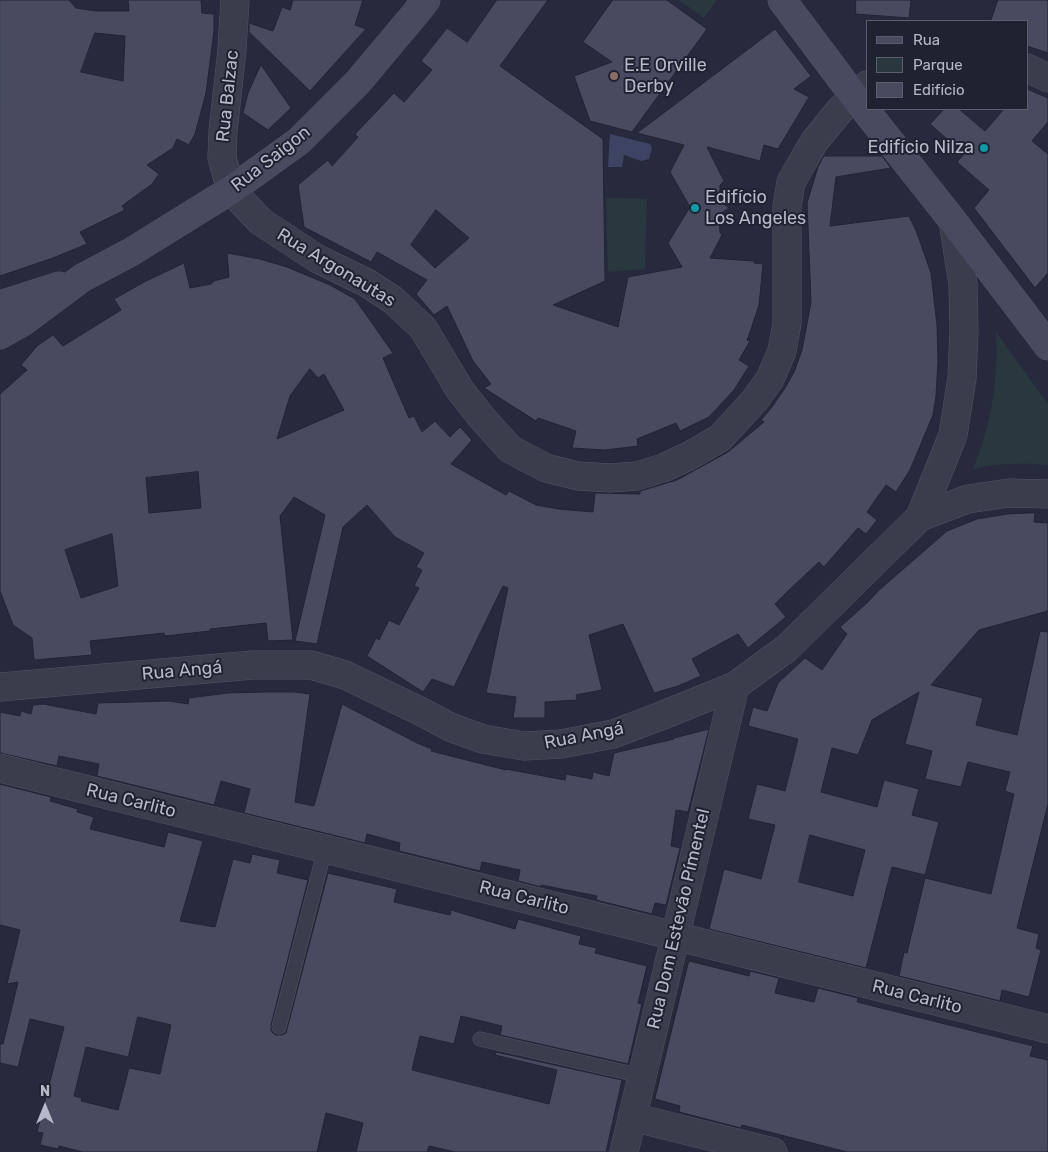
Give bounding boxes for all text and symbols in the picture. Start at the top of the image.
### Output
legend [866,20,1028,110]
text: Rua [913,31,940,49]
street label: Rua Balzac [212,49,244,143]
place label: E.E Orville Derby [624,55,707,98]
text: Parque [913,56,963,74]
marker: E.E Orville Derby [608,70,620,82]
text: Edifício [913,81,965,99]
street label: Rua Saigon [227,121,315,197]
place label: Edifício Nilza [867,137,974,159]
marker: Edifício Nilza [978,142,990,154]
place label: Edifício Los Angeles [705,187,806,230]
marker: Edifício Los Angeles [689,202,701,214]
street label: Rua Argonautas [273,224,399,312]
street label: Rua Angá [141,657,223,685]
street label: Rua Angá [542,718,626,754]
street label: Rua Carlito [84,779,178,823]
street label: Rua Dom Estevão Pímentel [643,807,715,1031]
street label: Rua Carlito [477,876,571,920]
street label: Rua Carlito [870,975,964,1019]
north arrow [20,1082,70,1132]
text: N [40,1083,50,1100]

